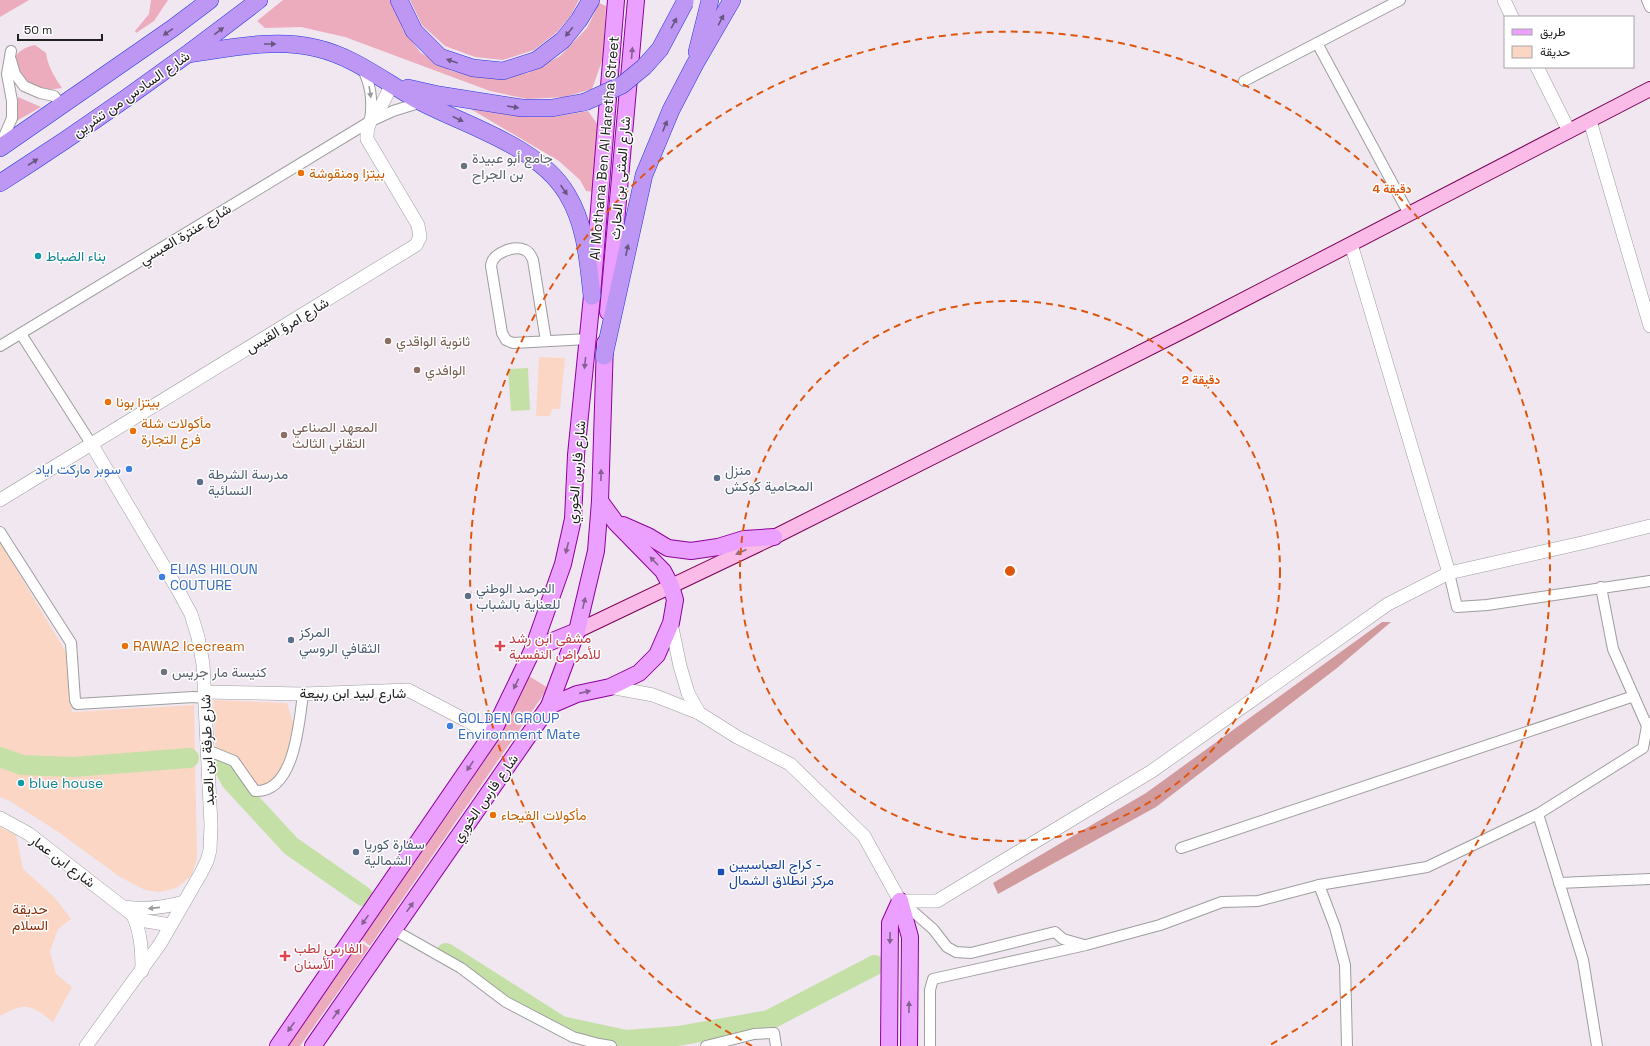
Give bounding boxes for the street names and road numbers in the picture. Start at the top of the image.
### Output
street label: Al Mothana Ben Al Haretha Street [585,35,623,261]
street label: شارع السادس من تشرين [69,47,194,143]
street label: شارع المثنى بن الحارث [606,115,636,241]
street label: شارع عنترة العبسي [136,199,236,271]
street label: شارع امرؤ القيس [242,293,333,359]
street label: شارع فارس الخوري [563,420,592,525]
street label: شارع لبيد ابن ربيعة [300,684,406,704]
street label: شارع طرفة ابن العبد [196,694,220,806]
street label: شارع فارس الخوري [448,750,524,847]
street label: شارع ابن عمار [25,830,99,893]

